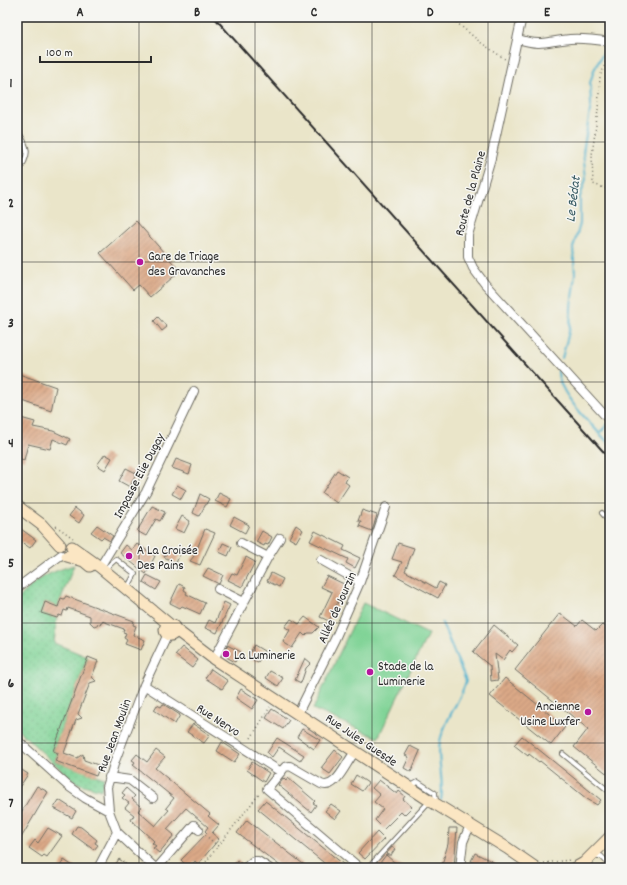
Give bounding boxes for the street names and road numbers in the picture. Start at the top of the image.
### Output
street label: Route de la Plaine [451,149,492,238]
street label: Impasse Elie Dugay [110,430,171,522]
street label: Allée de Jourzin [314,569,363,647]
street label: Rue Jean Moulin [93,697,137,775]
street label: Rue Nervo [192,700,243,742]
street label: Rue Jules Guesde [321,710,401,772]

